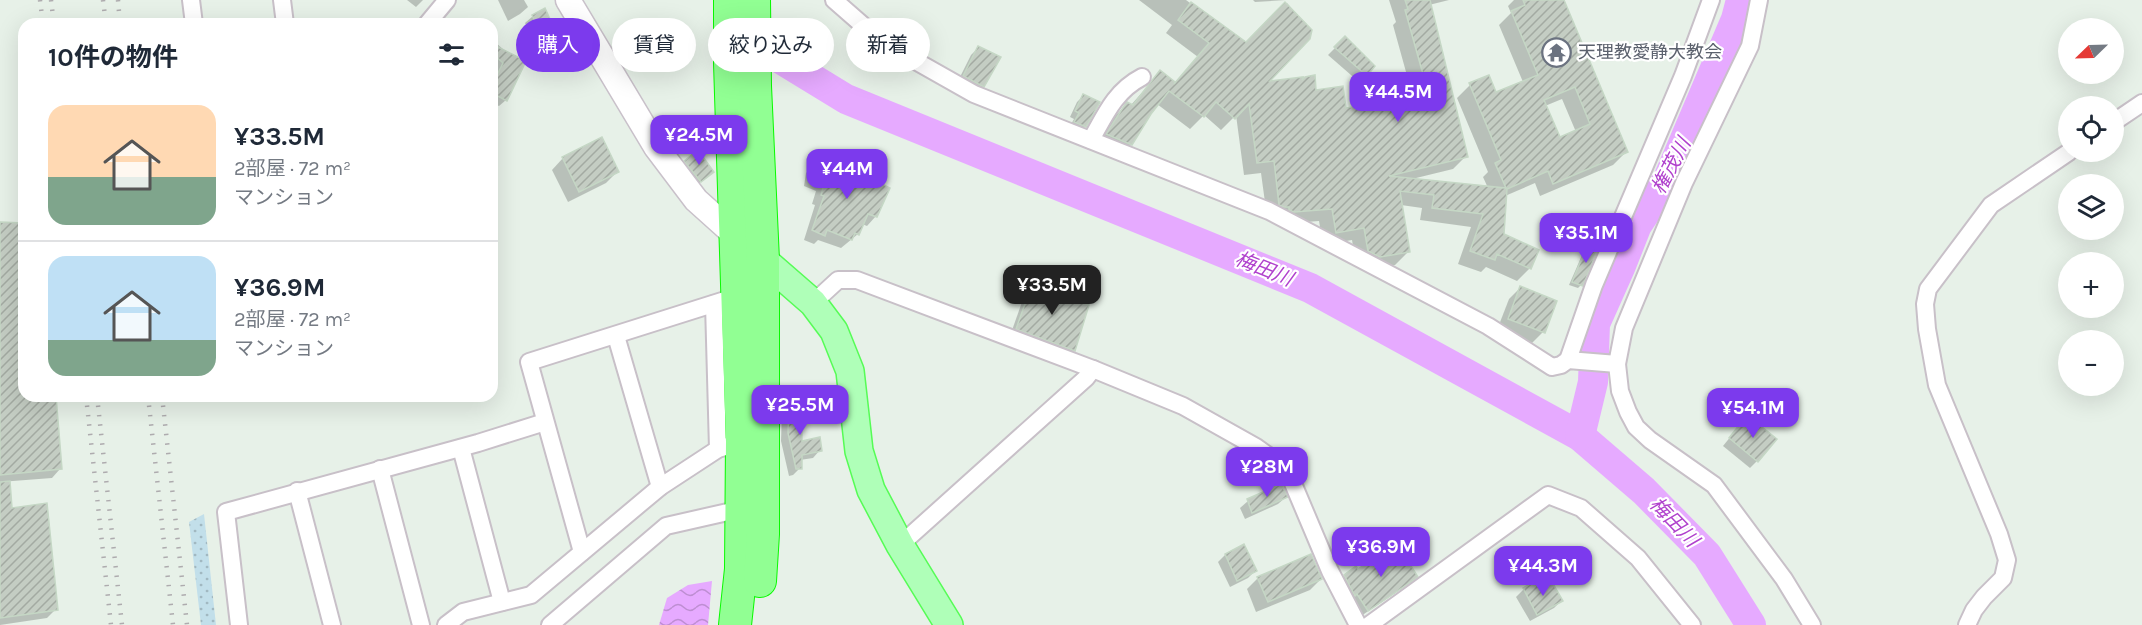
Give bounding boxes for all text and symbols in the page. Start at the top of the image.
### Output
chip: 購入 [516,18,600,72]
chip: 賃貸 [612,18,696,72]
chip: 絞り込み [708,18,834,72]
chip: 新着 [846,18,930,72]
north arrow [2058,18,2124,84]
map controls [2058,18,2124,396]
temple icon: 天理教愛静大教会 [1541,36,1573,68]
icon: filters [435,38,468,71]
place label: 天理教愛静大教会 [1578,41,1722,63]
text: 10件の物件 [48,42,178,73]
pin: ¥44.5M [1349,72,1447,123]
text: ¥44.5M [1364,80,1432,103]
button: locate [2058,96,2124,162]
pin: ¥24.5M [650,115,748,166]
text: ¥33.5M [234,121,325,152]
text: ¥24.5M [664,123,734,146]
icon: home [96,129,168,201]
water label: 権茂川 [1647,132,1696,198]
pin: ¥44M [811,149,883,200]
text: 2部屋 · 72 m² [234,157,351,180]
text: ¥44M [820,157,874,180]
button: layers [2058,174,2124,240]
text: マンション [234,186,334,209]
pin: ¥35.1M [1537,213,1635,264]
text: ¥35.1M [1554,221,1618,244]
water label: 梅田川 [1232,247,1298,292]
button: + [2058,252,2124,318]
pin: ¥33.5M [1003,265,1101,316]
text: ¥36.9M [234,272,325,303]
text: ¥33.5M [1017,273,1087,296]
icon: home [96,280,168,352]
text: 2部屋 · 72 m² [234,308,351,331]
button: − [2058,330,2124,396]
text: マンション [234,337,334,360]
pin: ¥25.5M [751,385,849,436]
pin: ¥54.1M [1704,388,1802,439]
text: ¥25.5M [766,393,834,416]
text: ¥54.1M [1721,396,1785,419]
pin: ¥28M [1231,447,1303,498]
text: ¥28M [1240,455,1294,478]
water label: 梅田川 [1645,492,1705,553]
pin: ¥36.9M [1332,527,1430,578]
text: ¥36.9M [1346,535,1416,558]
pin: ¥44.3M [1494,546,1592,597]
text: ¥44.3M [1508,554,1578,577]

